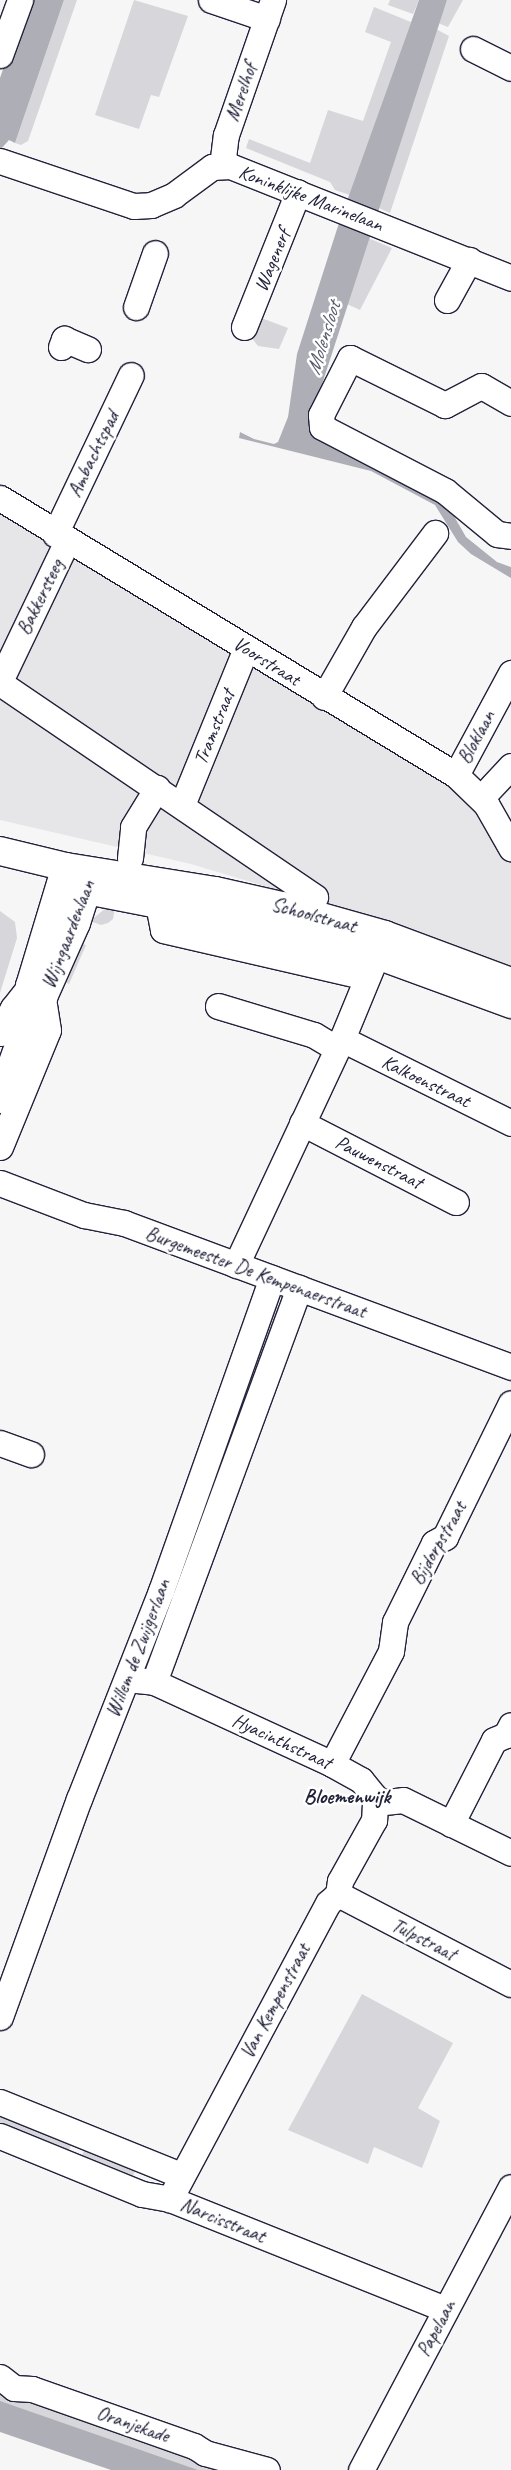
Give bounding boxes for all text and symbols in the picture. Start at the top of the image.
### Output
street label: Merelhof [220,60,262,124]
street label: Koninklijke Marinelaan [235,159,387,237]
street label: Wagenerf [249,225,295,295]
water label: Molensloot [300,299,346,377]
street label: Ambachtspad [62,407,124,501]
street label: Bakkersteeg [11,555,69,639]
street label: Voorstraat [229,631,305,691]
street label: Tramstraat [188,686,240,768]
street label: Bloklaan [452,706,500,768]
street label: Wijngaardenlaan [36,876,100,992]
street label: Schoolstraat [269,892,359,938]
street label: Kalkoenstraat [378,1049,474,1113]
street label: Pauwenstraat [331,1130,427,1194]
street label: Burgemeester De Kempenaerstraat [142,1221,370,1323]
street label: Bijdorpstraat [405,1497,471,1589]
street label: Willem de Zwijgerlaan [101,1576,175,1720]
street label: Hyacinthstraat [229,1708,335,1774]
district label: Bloemenwijk [304,1783,390,1809]
street label: Tulpstraat [388,1913,460,1965]
street label: Van Kempenstraat [235,1940,315,2062]
street label: Narcisstraat [177,2192,269,2248]
street label: Papelaan [411,2296,461,2360]
street label: Oranjekade [94,2400,172,2448]

